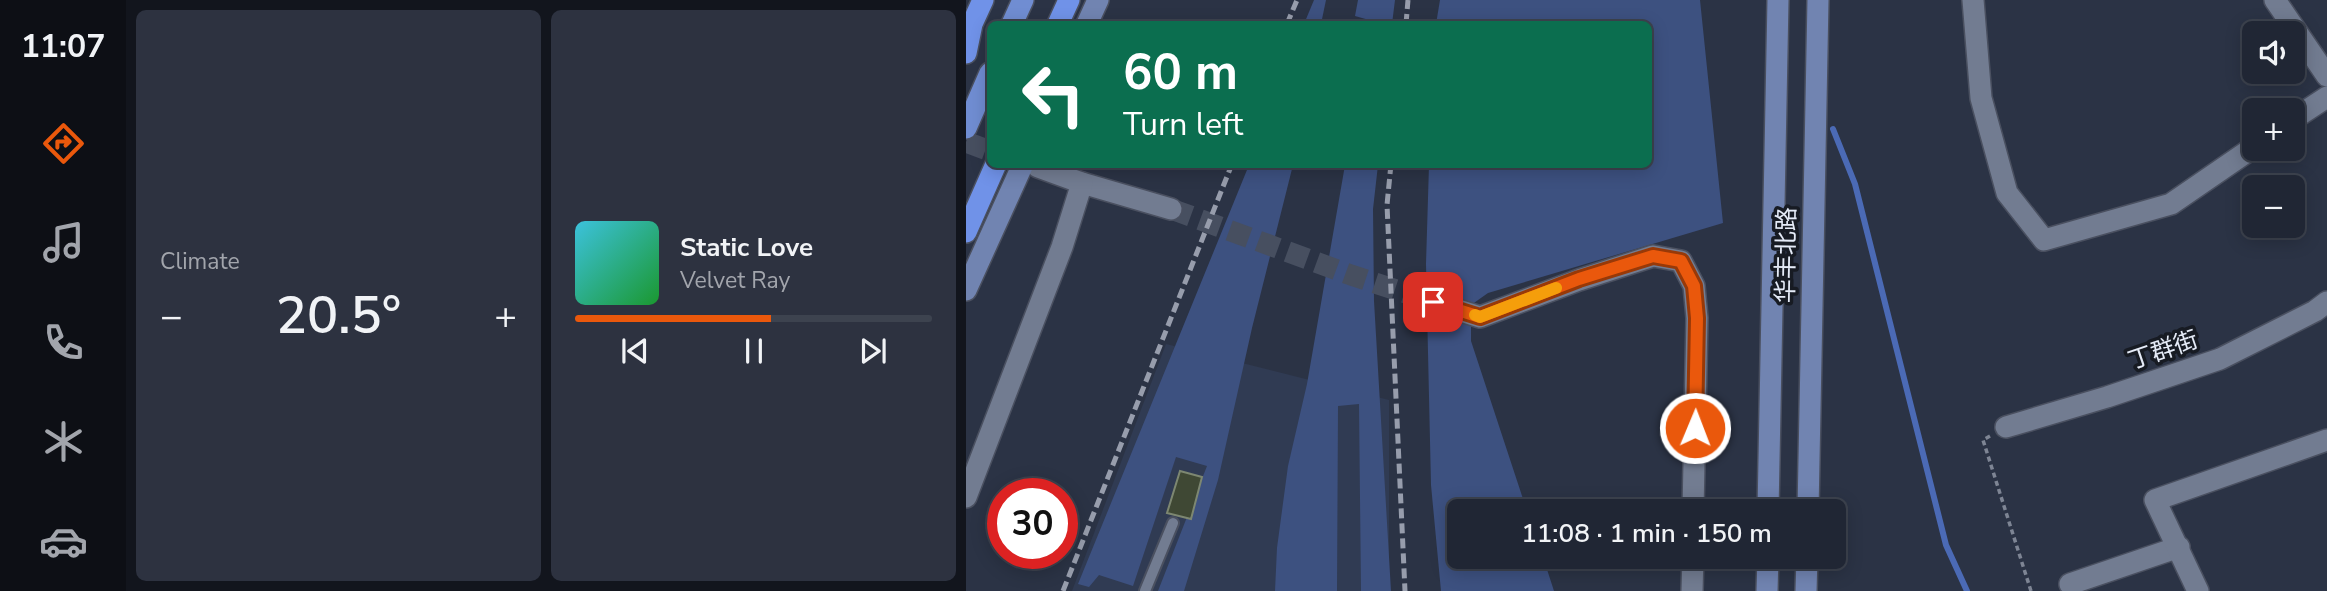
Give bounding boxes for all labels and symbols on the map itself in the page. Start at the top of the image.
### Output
street label: 华丰北路 [1769,207,1803,303]
pin [1403,272,1463,332]
street label: 丁群街 [2124,323,2202,377]
position arrow [1658,391,1732,465]
speed limit sign: 30 [987,478,1078,569]

